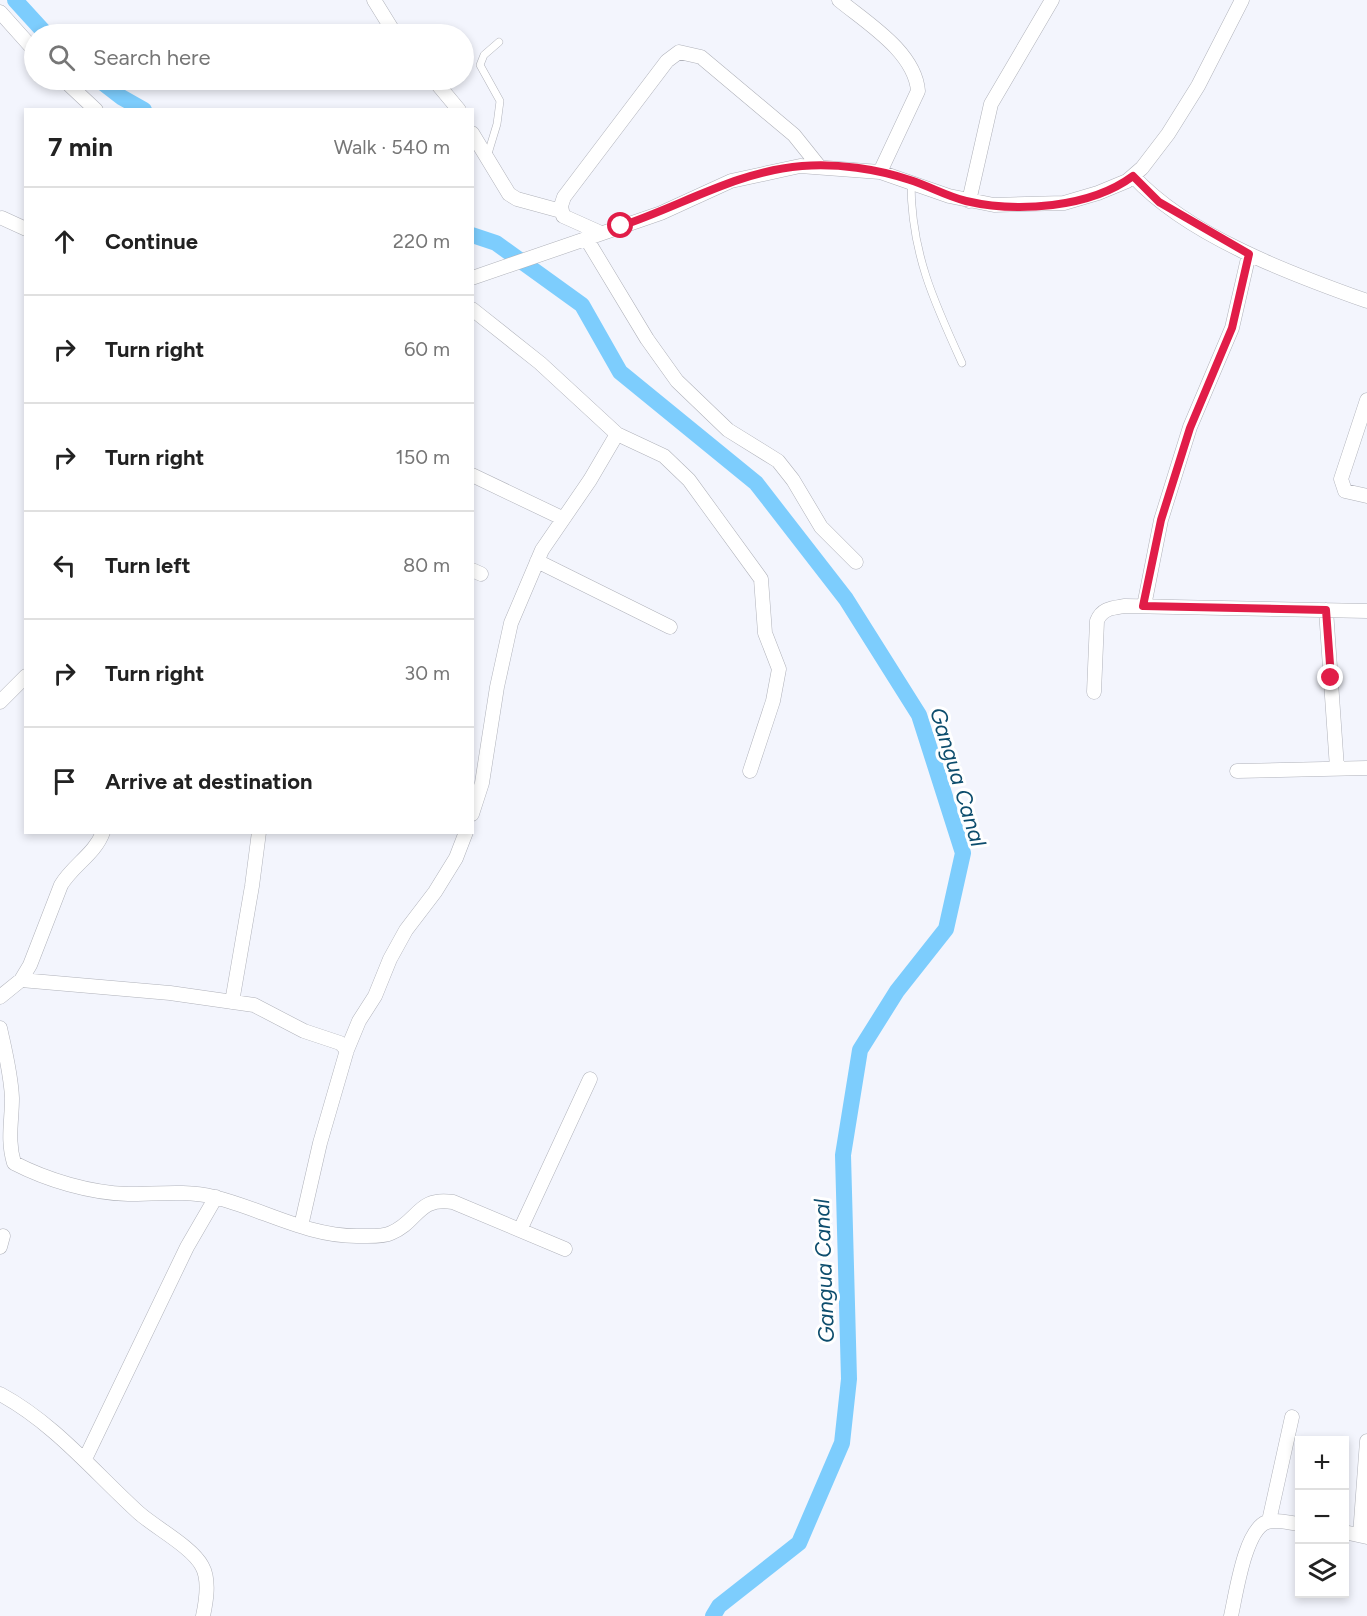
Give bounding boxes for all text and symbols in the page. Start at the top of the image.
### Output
search box [24,24,474,90]
icon: search [45,41,78,74]
text: Search here [93,44,211,71]
text: 7 min [48,131,113,163]
text: Walk · 540 m [334,135,450,159]
route start [607,212,633,238]
icon: ahead [48,225,81,258]
text: Continue [105,228,198,255]
text: 220 m [393,229,450,253]
icon: right [48,333,81,366]
text: Turn right [105,336,204,363]
text: 60 m [404,337,450,361]
icon: right [48,441,81,474]
text: Turn right [105,444,204,471]
text: 150 m [395,445,450,469]
icon: left [48,549,81,582]
text: Turn left [105,552,191,579]
text: 80 m [403,553,450,577]
icon: right [48,657,81,690]
text: Turn right [105,660,204,687]
text: 30 m [404,661,450,685]
route end [1317,664,1343,690]
water label: Gangua Canal [924,704,992,850]
icon: arrive [48,765,81,798]
text: Arrive at destination [105,768,313,795]
water label: Gangua Canal [808,1198,840,1344]
map controls [1295,1436,1349,1598]
button: + [1295,1436,1349,1490]
button: − [1295,1490,1349,1544]
button: layers [1295,1544,1349,1598]

